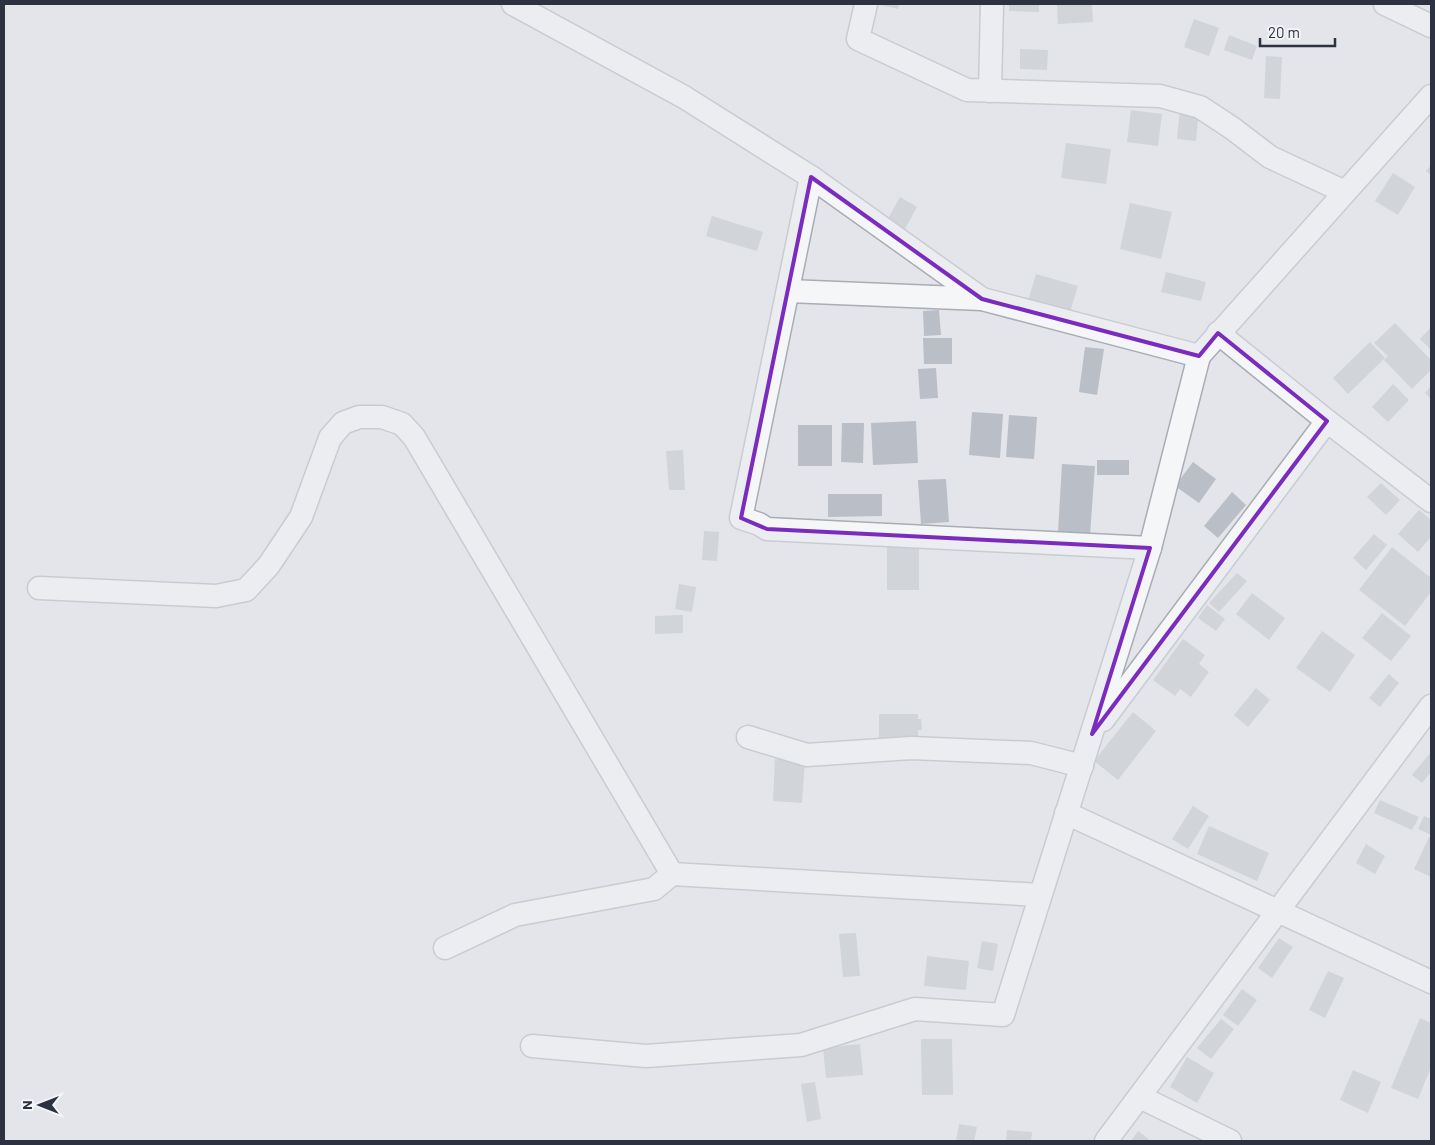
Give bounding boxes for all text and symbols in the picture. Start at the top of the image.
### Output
scale bar [1260,15,1335,47]
text: 20 m [1268,23,1300,41]
north arrow [15,1080,65,1130]
text: N [18,1100,35,1110]

